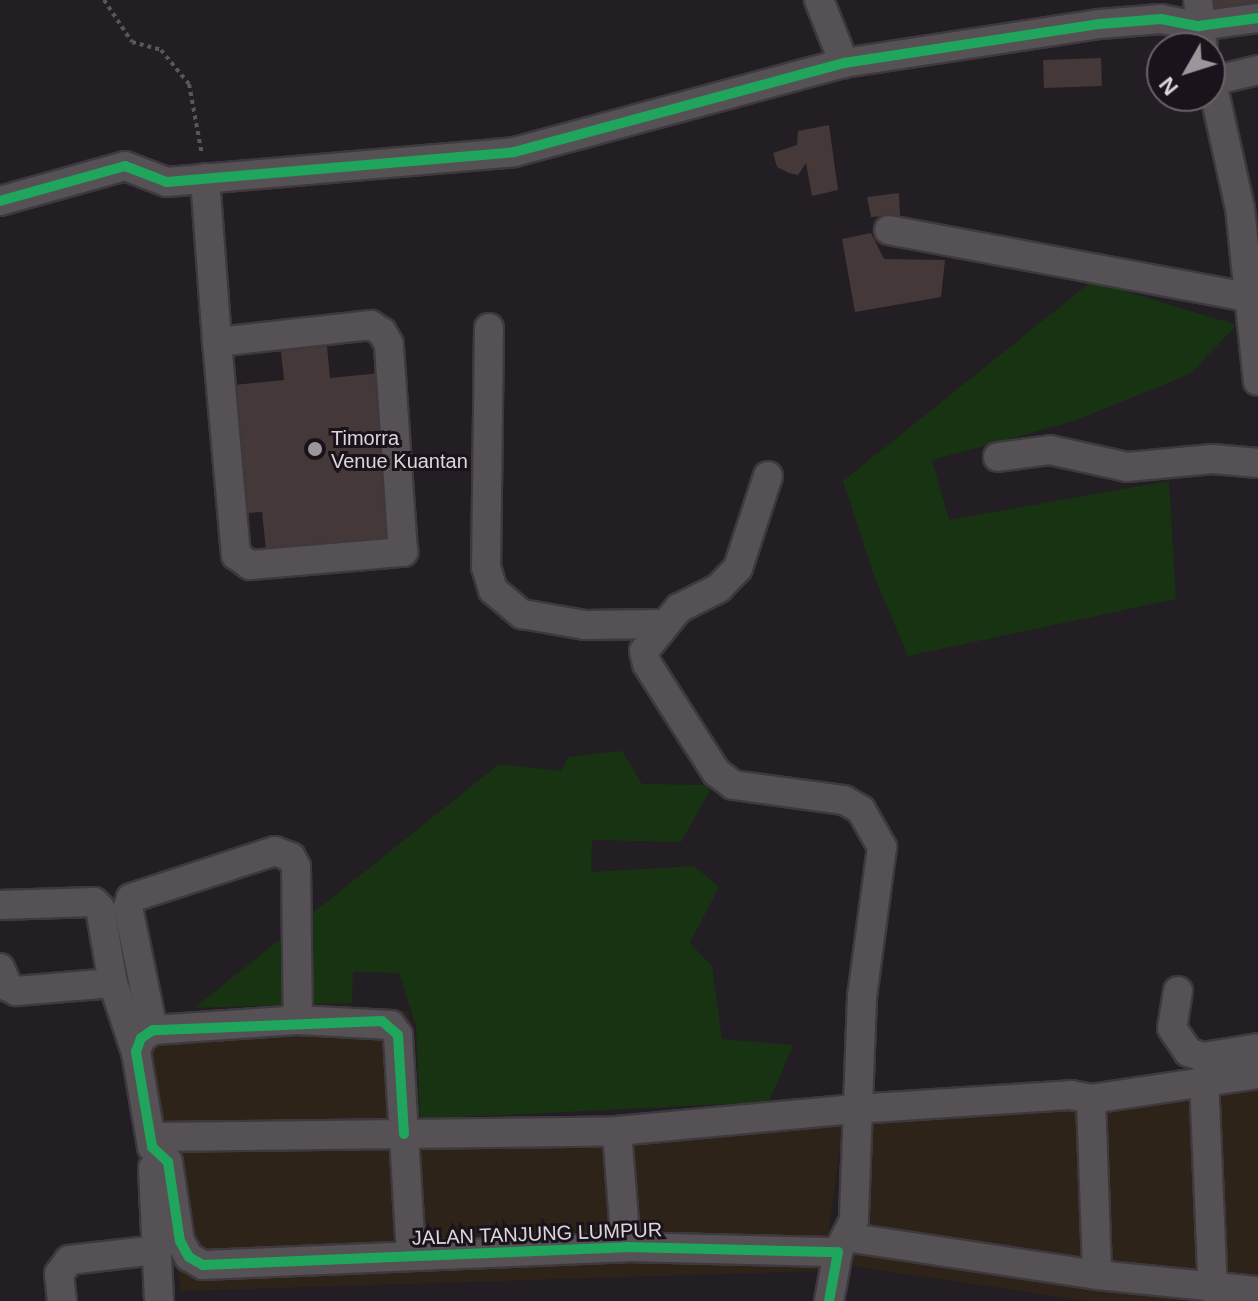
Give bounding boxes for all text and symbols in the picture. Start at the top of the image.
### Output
north arrow [1146,32,1226,112]
text: N [1154,72,1183,100]
place label: Timorra Venue Kuantan [331,426,468,473]
marker: Timorra Venue Kuantan [306,440,324,458]
street label: JALAN TANJUNG LUMPUR [411,1218,663,1250]

